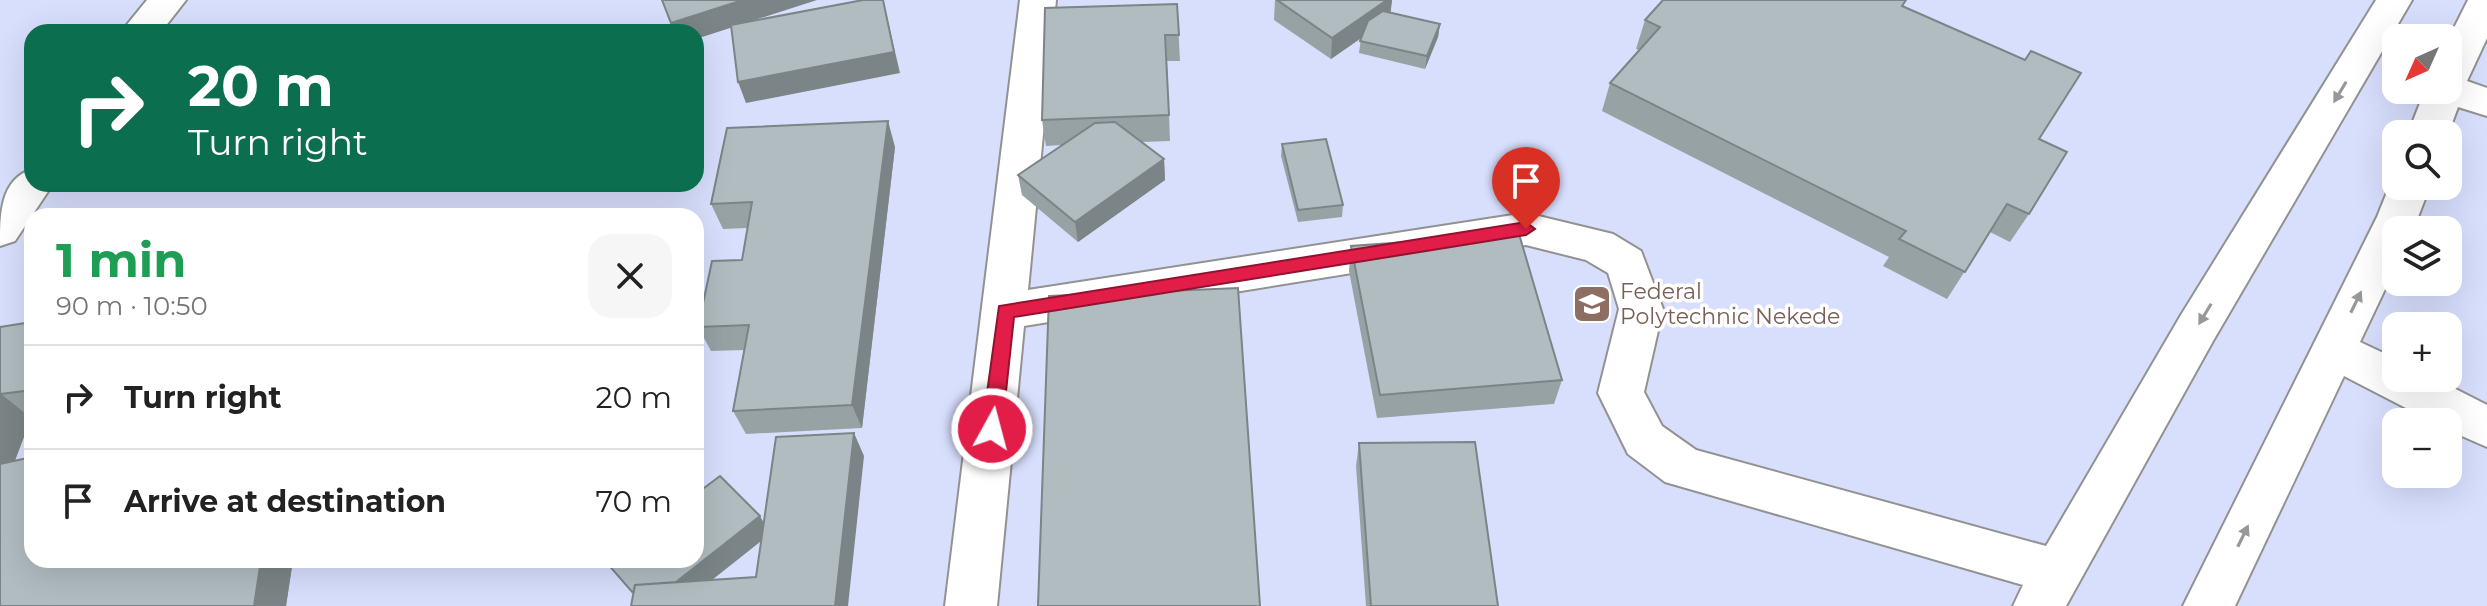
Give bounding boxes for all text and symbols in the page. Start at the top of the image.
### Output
north arrow [2382,24,2462,104]
map controls [2382,24,2462,488]
text: 20 m [188,52,334,120]
icon: right [56,56,160,160]
one-way arrow [2334,81,2348,103]
text: Turn right [188,120,368,164]
button: search [2382,120,2462,200]
pin [1492,147,1560,229]
icon: arrive [1504,159,1548,203]
button: layers [2382,216,2462,296]
text: 1 min [56,231,186,289]
button: close [588,234,672,318]
place label: Federal Polytechnic Nekede [1620,278,1840,330]
school or university icon: Federal Polytechnic Nekede [1571,283,1613,325]
text: 90 m · 10:50 [56,290,208,322]
one-way arrow [2349,290,2363,313]
one-way arrow [2199,303,2213,325]
button: + [2382,312,2462,392]
icon: right [56,375,100,419]
text: Turn right [124,379,281,416]
text: 20 m [595,379,672,416]
position arrow [950,387,1034,471]
button: − [2382,408,2462,488]
icon: arrive [56,479,100,523]
text: Arrive at destination [124,483,446,520]
text: 70 m [595,483,672,520]
one-way arrow [2236,524,2250,547]

